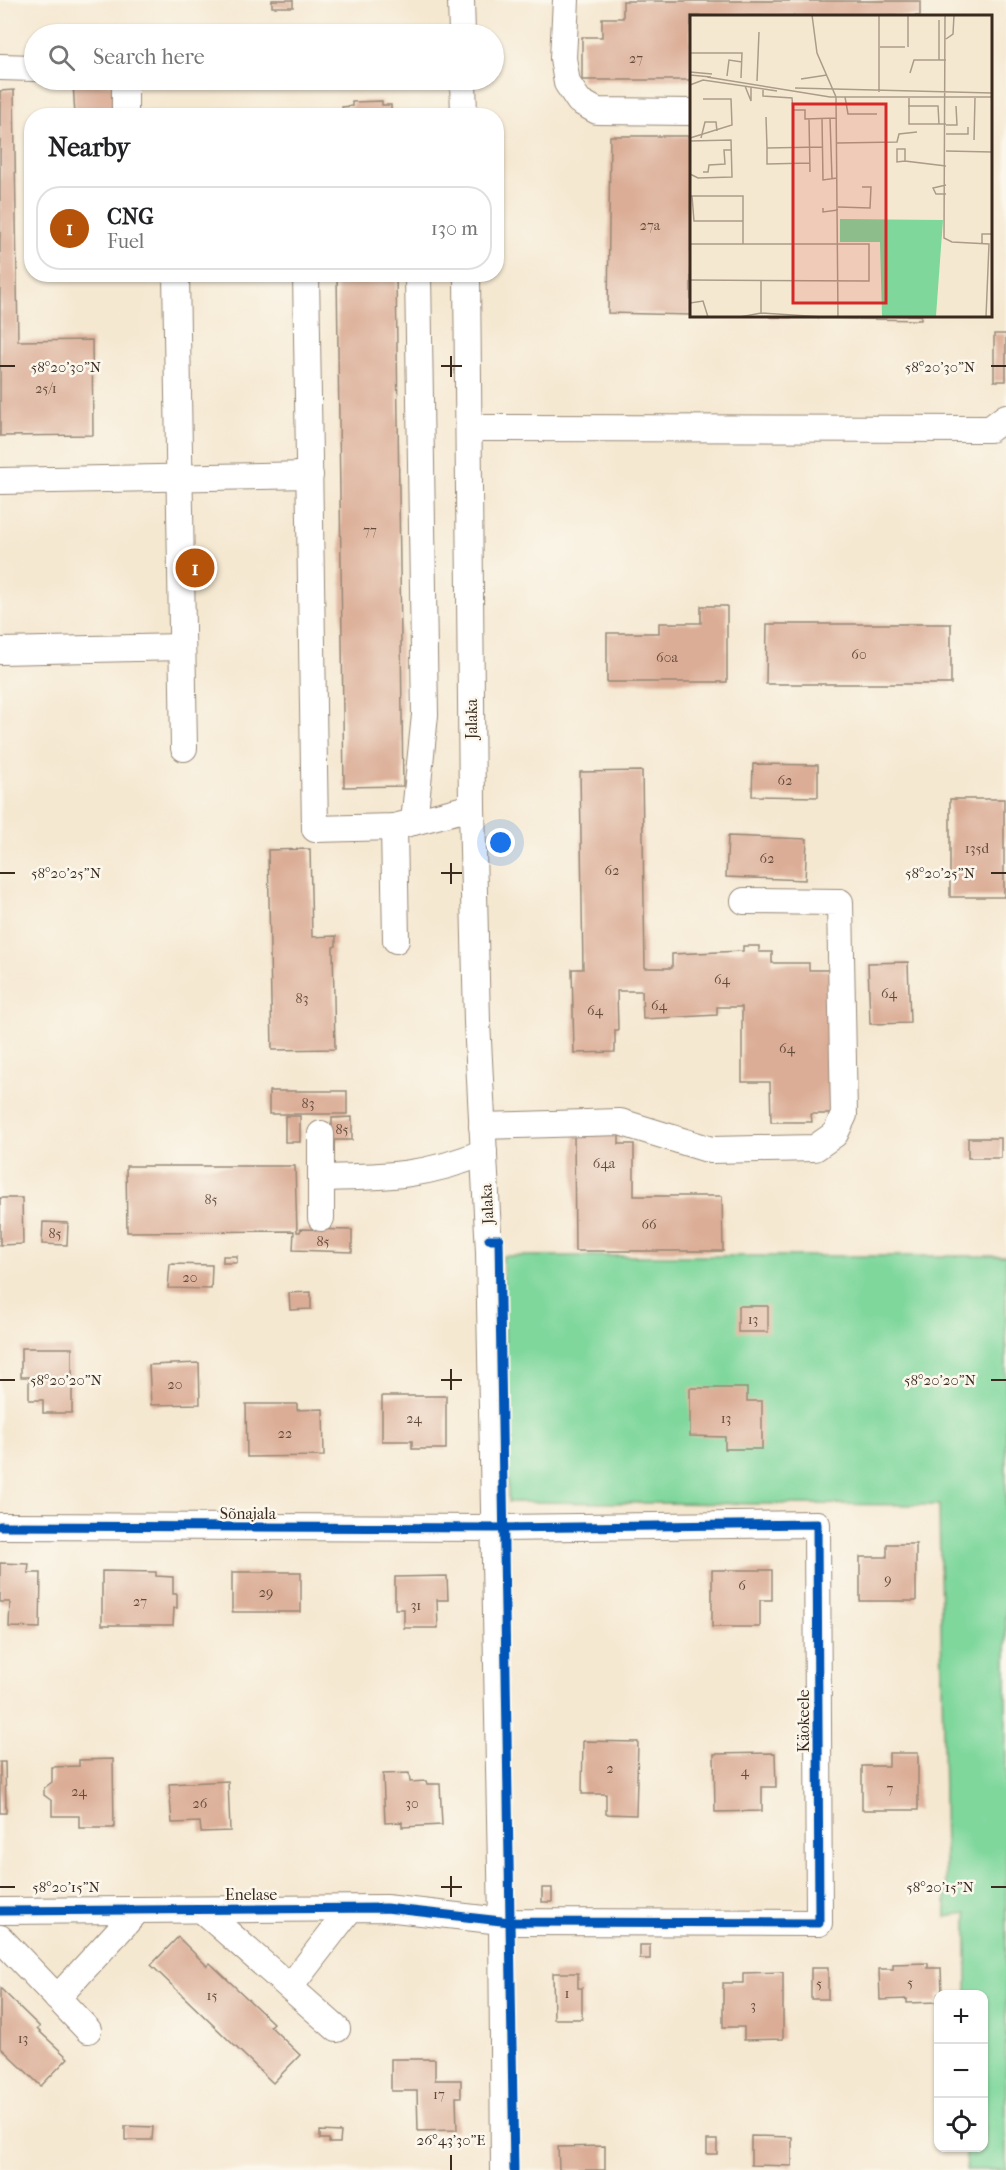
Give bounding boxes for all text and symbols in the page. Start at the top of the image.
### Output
inset map [690,15,991,316]
search box [24,24,504,90]
icon: search [45,41,78,74]
text: Search here [93,44,205,70]
house number: 27 [629,50,643,67]
text: Nearby [48,132,130,163]
text: CNG [107,204,154,230]
text: 1 [66,217,73,240]
text: 130 m [431,217,478,240]
house number: 27a [640,217,661,234]
text: Fuel [107,230,144,253]
text: 58°20'30"N [31,358,102,376]
text: 58°20'30"N [905,358,976,376]
house number: 25/1 [35,380,57,397]
house number: 77 [363,522,377,539]
pin: 1 [176,546,214,590]
house number: 60 [851,646,867,663]
house number: 60a [656,649,678,666]
street label: Jalaka [462,698,481,741]
house number: 62 [778,772,792,789]
your location [486,828,515,857]
house number: 135d [965,840,990,857]
house number: 62 [760,850,774,867]
house number: 62 [605,862,619,879]
text: 58°20'25"N [31,864,102,882]
text: 58°20'25"N [905,864,976,882]
house number: 64 [714,971,731,988]
house number: 64 [881,985,898,1002]
house number: 83 [296,990,308,1007]
house number: 64 [651,997,668,1014]
house number: 64 [587,1002,604,1019]
house number: 64 [779,1040,796,1057]
house number: 83 [302,1095,314,1112]
house number: 85 [335,1121,349,1138]
house number: 64a [593,1155,616,1172]
street label: Jalaka [476,1183,498,1227]
house number: 85 [204,1191,218,1208]
house number: 66 [641,1216,657,1233]
house number: 85 [48,1225,62,1242]
house number: 85 [316,1233,330,1250]
house number: 20 [183,1269,197,1286]
house number: 13 [748,1311,758,1328]
text: 58°20'20"N [30,1371,103,1389]
text: 58°20'20"N [904,1371,977,1389]
house number: 20 [168,1376,182,1393]
house number: 24 [406,1410,422,1427]
house number: 13 [721,1410,731,1427]
house number: 22 [278,1425,292,1442]
street label: Sõnajala [220,1504,277,1523]
house number: 9 [884,1571,892,1588]
house number: 6 [738,1577,746,1594]
house number: 29 [259,1584,273,1601]
house number: 27 [133,1593,147,1610]
house number: 31 [411,1597,421,1614]
street label: Käokeele [794,1689,813,1753]
house number: 2 [606,1760,614,1777]
house number: 4 [741,1763,750,1780]
house number: 7 [887,1780,894,1797]
house number: 24 [71,1783,87,1800]
house number: 26 [193,1795,208,1812]
house number: 30 [405,1795,419,1812]
text: 58°20'15"N [32,1878,100,1896]
text: 58°20'15"N [906,1878,974,1896]
street label: Enelase [225,1885,277,1904]
house number: 5 [907,1974,913,1991]
house number: 5 [816,1975,822,1992]
house number: 1 [565,1985,570,2002]
house number: 15 [207,1987,218,2004]
map controls [934,1990,988,2152]
button: + [934,1990,988,2044]
house number: 3 [750,1997,756,2014]
house number: 13 [18,2030,28,2047]
button: − [934,2044,988,2098]
house number: 17 [433,2086,445,2103]
button: locate [934,2098,988,2152]
text: 26°43'30"E [417,2131,485,2149]

